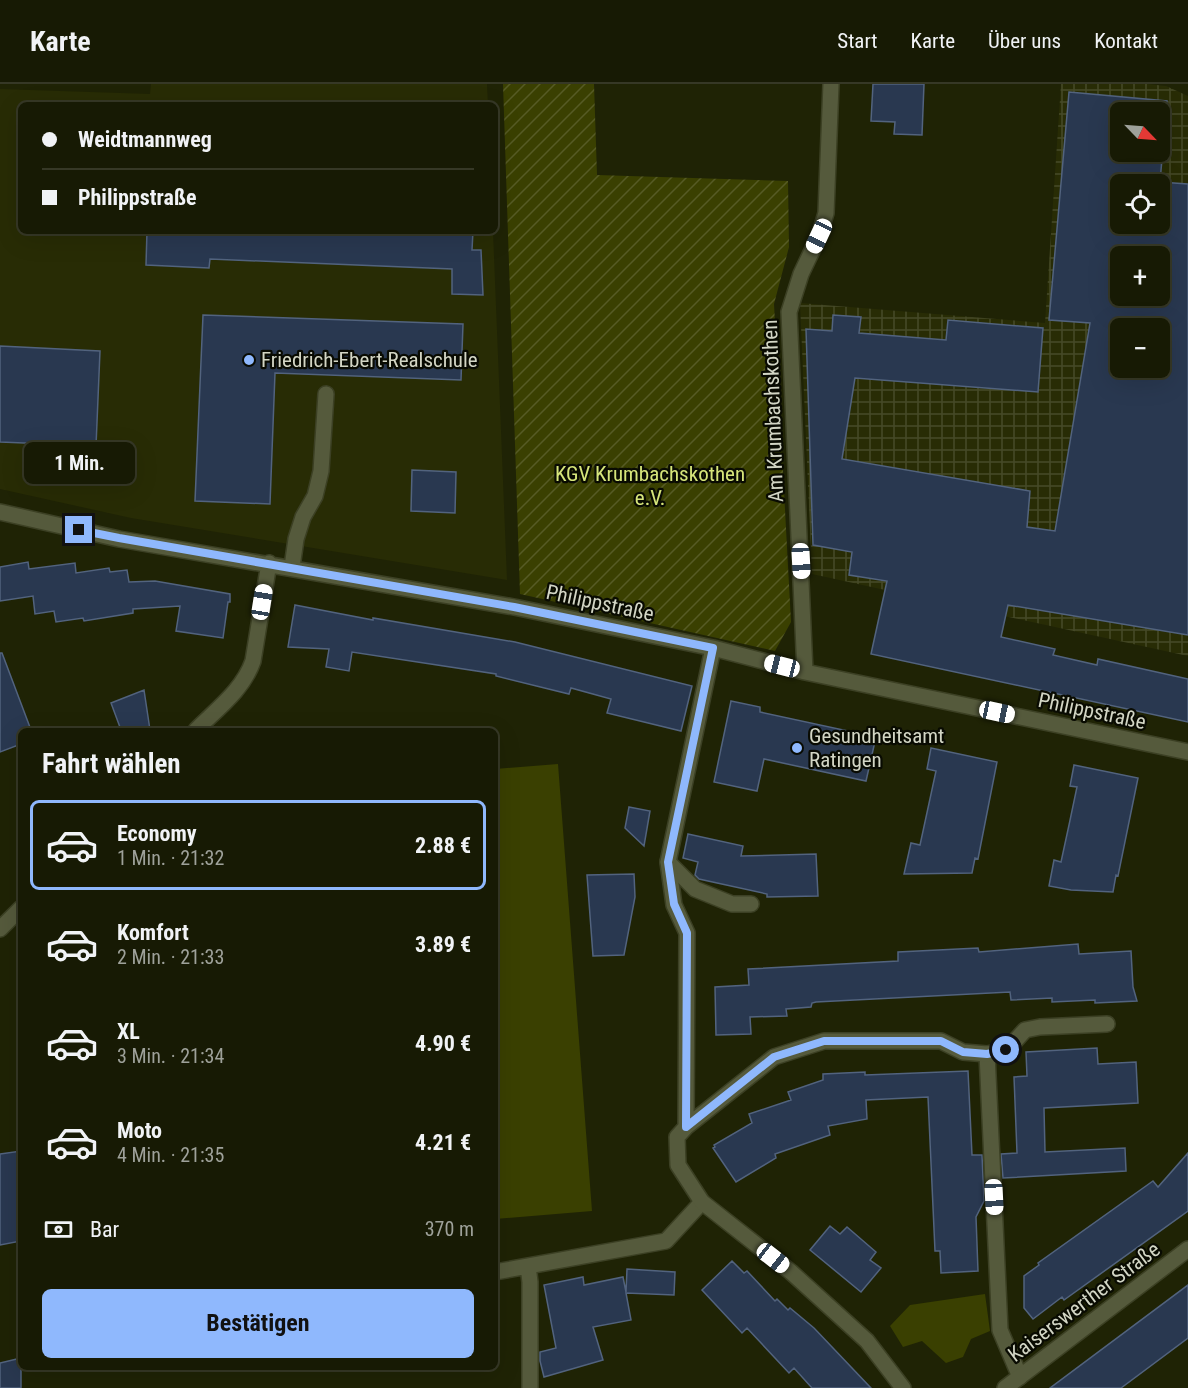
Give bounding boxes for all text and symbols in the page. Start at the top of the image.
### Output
text: Karte [30,25,91,58]
text: Start [837,29,878,53]
text: Karte [911,29,955,53]
text: Über uns [988,29,1061,53]
text: Kontakt [1094,29,1158,53]
north arrow [1110,102,1170,162]
map controls [1110,102,1170,378]
text: Weidtmannweg [78,127,212,152]
button: locate [1110,174,1170,234]
text: Philippstraße [78,185,197,210]
car [803,216,835,256]
button: + [1110,246,1170,306]
button: − [1110,318,1170,378]
street label: Am Krumbachskothen [758,319,788,503]
place label: Friedrich-Ebert-Realschule [261,348,478,372]
marker: Friedrich-Ebert-Realschule [242,353,256,367]
callout: 1 Min. [23,443,134,485]
text: 1 Min. [54,451,105,475]
park label: KGV Krumbachskothen e.V. [555,462,745,510]
route end [65,516,92,543]
car [791,543,811,579]
street label: Philippstraße [544,580,656,626]
car [250,583,274,621]
car [762,653,802,679]
street label: Philippstraße [1036,688,1148,734]
car [978,699,1016,725]
place label: Gesundheitsamt Ratingen [809,724,944,772]
marker: Gesundheitsamt Ratingen [790,741,804,755]
text: Fahrt wählen [42,748,181,780]
icon: car [45,818,99,872]
text: Economy [117,821,197,846]
text: 2.88 € [415,833,471,858]
text: 1 Min. · 21:32 [117,846,224,870]
icon: car [45,917,99,971]
text: Komfort [117,920,189,945]
text: 3.89 € [415,932,471,957]
text: 2 Min. · 21:33 [117,945,224,969]
icon: car [45,1016,99,1070]
text: XL [117,1019,140,1044]
text: 4.90 € [415,1031,471,1056]
route start [992,1036,1019,1063]
text: 3 Min. · 21:34 [117,1044,224,1068]
icon: car [45,1115,99,1169]
text: Moto [117,1118,162,1143]
text: 4.21 € [415,1130,471,1155]
text: 4 Min. · 21:35 [117,1143,224,1167]
car [984,1179,1004,1215]
icon: cash [42,1213,75,1246]
text: Bar [90,1217,119,1242]
text: 370 m [425,1217,474,1241]
street label: Kaiserswerther Straße [1003,1237,1165,1367]
car [753,1240,793,1276]
button: Bestätigen [42,1289,474,1358]

